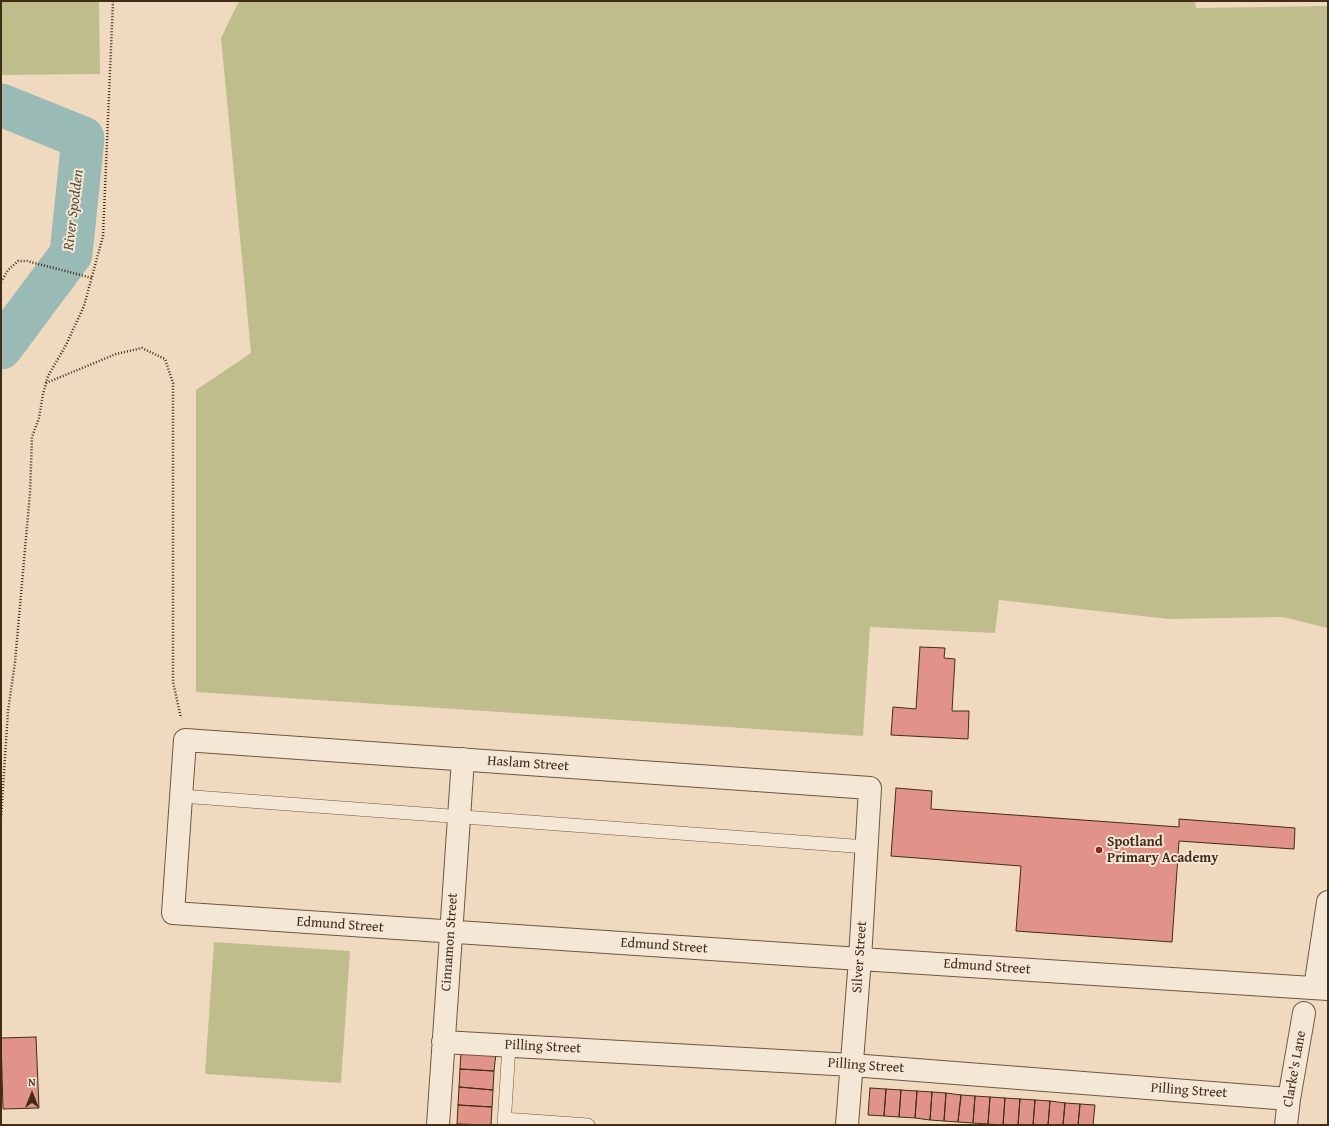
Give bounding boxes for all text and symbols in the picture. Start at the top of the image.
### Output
water label: River Spodden [60,168,88,252]
street label: Haslam Street [487,753,569,775]
place label: Spotland Primary Academy [1107,834,1218,866]
marker: Spotland Primary Academy [1094,845,1104,855]
street label: Cinnamon Street [438,892,462,992]
street label: Edmund Street [296,914,384,936]
street label: Silver Street [849,920,871,994]
street label: Edmund Street [620,935,708,957]
street label: Edmund Street [943,956,1031,978]
street label: Clarke's Lane [1280,1029,1310,1109]
street label: Pilling Street [504,1037,582,1057]
street label: Pilling Street [827,1055,905,1077]
north arrow [12,1074,52,1114]
text: N [28,1074,36,1090]
street label: Pilling Street [1150,1080,1228,1102]

